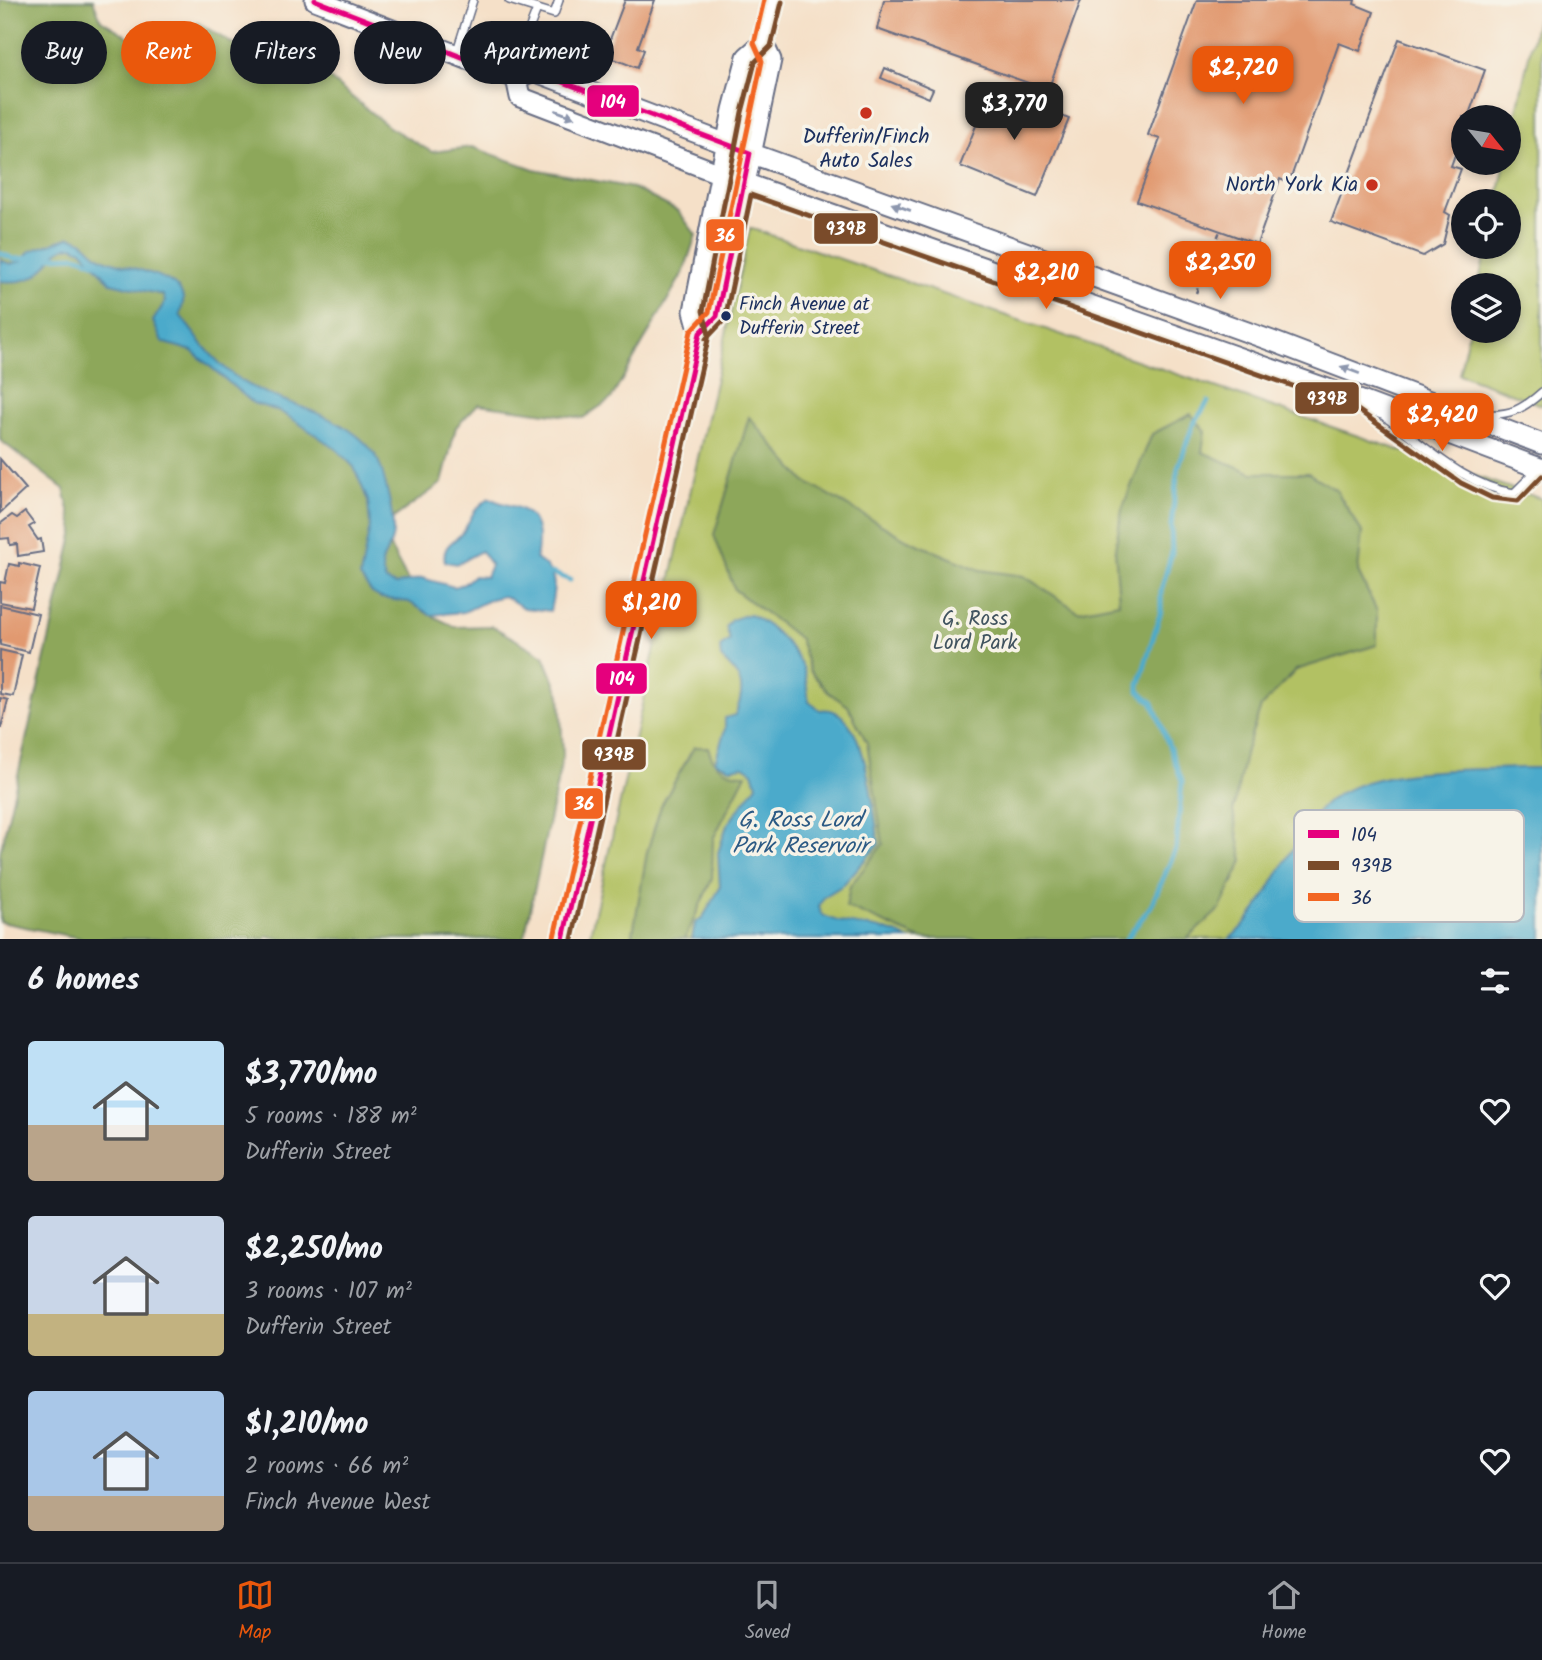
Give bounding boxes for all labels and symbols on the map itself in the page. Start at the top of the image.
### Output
pin: $2,720 [1186,46,1300,106]
pin: $3,770 [957,82,1071,142]
line badge: 104 [586,84,640,118]
text: 104 [600,88,627,118]
marker: Dufferin/Finch Auto Sales [858,105,874,121]
north arrow [1451,105,1521,175]
one-way arrow [555,109,576,120]
place label: Dufferin/Finch Auto Sales [802,121,930,178]
place label: North York Kia [1225,169,1358,202]
marker: North York Kia [1364,177,1380,193]
one-way arrow [891,201,912,212]
line badge: 939B [813,212,879,245]
text: 939B [825,215,867,245]
line badge: 36 [705,218,745,252]
text: 36 [714,222,735,252]
pin: $2,250 [1163,242,1277,301]
pin: $2,210 [989,252,1103,311]
place label: Finch Avenue at Dufferin Street [739,290,870,344]
marker: Finch Avenue at Dufferin Street [719,309,733,323]
one-way arrow [1339,365,1360,376]
line badge: 939B [1294,381,1360,415]
text: 939B [1306,385,1348,415]
pin: $2,420 [1385,393,1499,453]
pin: $1,210 [594,582,708,641]
park label: G. Ross Lord Park [933,603,1018,660]
line badge: 104 [595,662,648,695]
text: 104 [609,665,636,695]
line badge: 939B [581,738,647,771]
text: 939B [593,741,635,771]
line badge: 36 [564,787,604,820]
text: 36 [573,790,594,820]
water label: G. Ross Lord Park Reservoir [732,803,872,865]
legend [1294,810,1524,922]
text: 104 [1351,821,1377,851]
text: 939B [1351,852,1393,882]
text: 36 [1351,884,1372,914]

